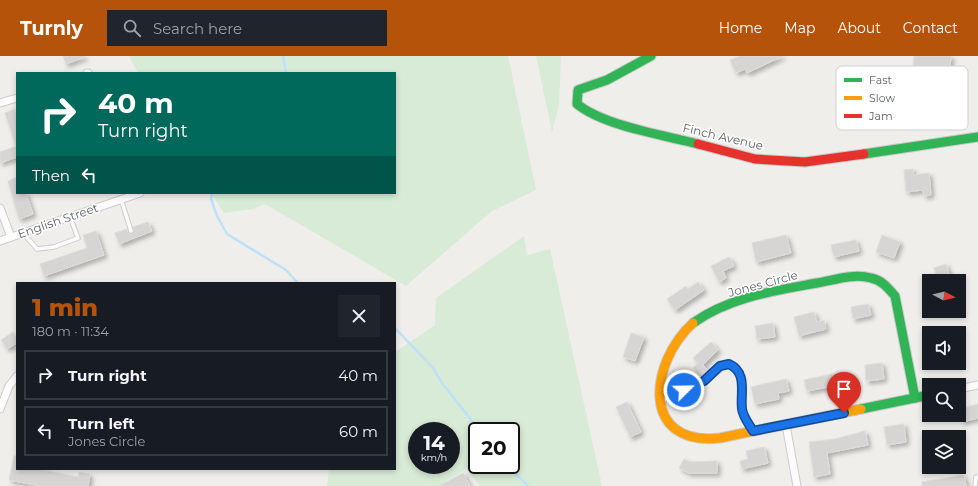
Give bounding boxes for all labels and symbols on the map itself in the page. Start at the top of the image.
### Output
legend [836,66,968,130]
text: Fast [869,73,893,87]
text: Slow [869,91,895,105]
text: Jam [868,109,893,123]
street label: Finch Avenue [681,120,765,153]
street label: English Street [16,200,100,241]
street label: Jones Circle [725,267,799,300]
north arrow [922,274,966,318]
position arrow [663,369,705,411]
pin [827,372,861,413]
speed limit sign: 20 [468,422,520,474]

